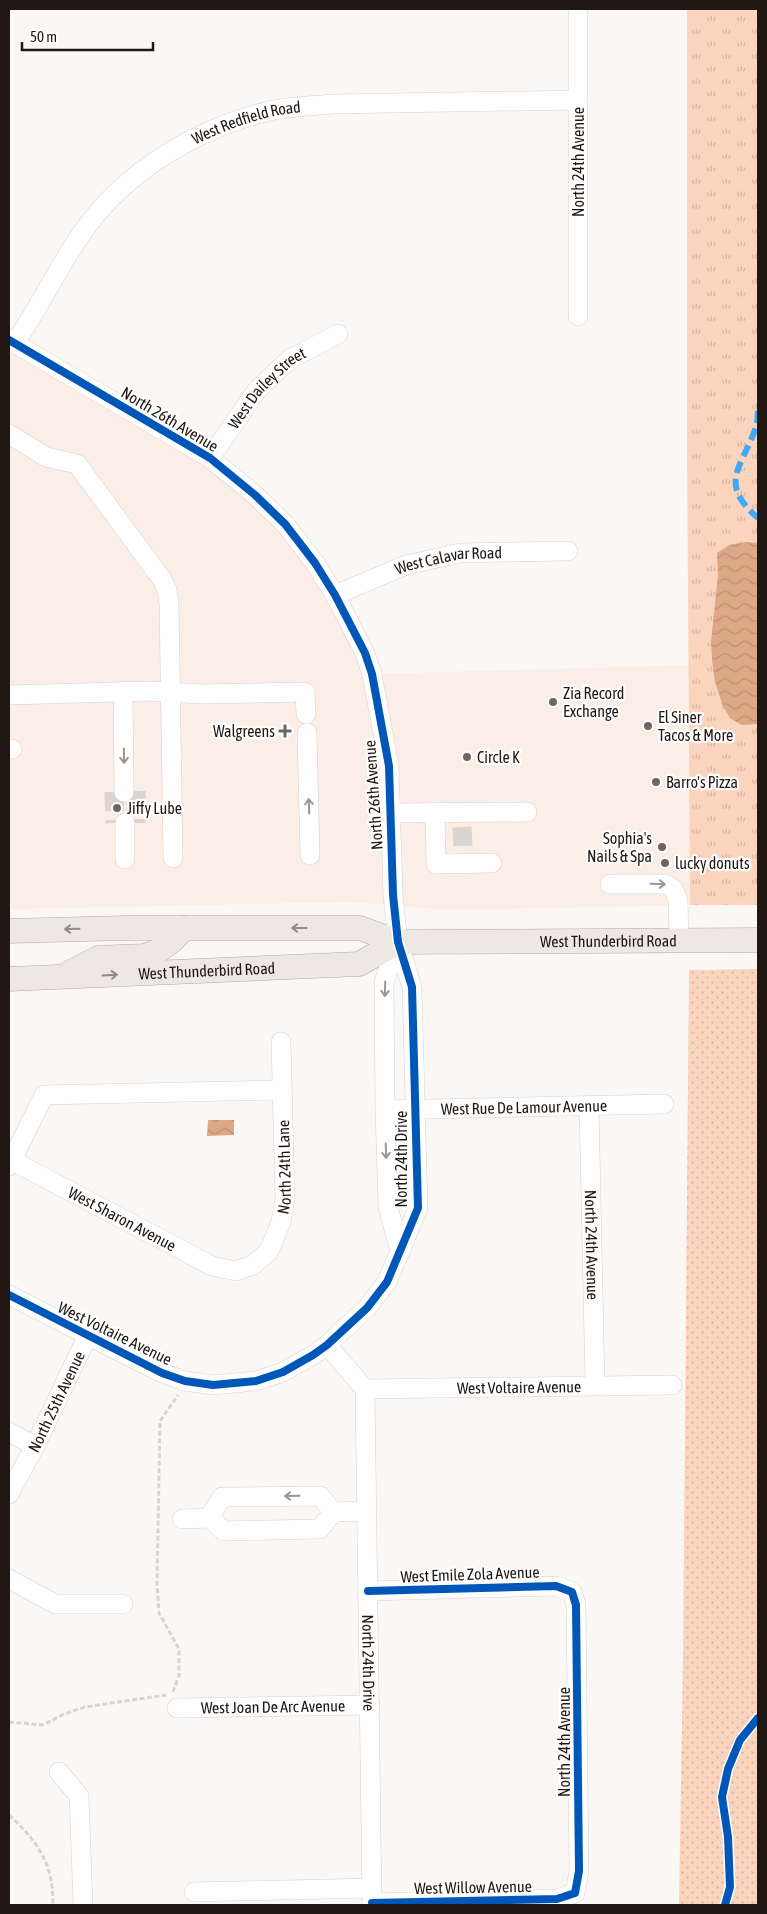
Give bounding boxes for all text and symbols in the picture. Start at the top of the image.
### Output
scale bar [22,20,154,52]
text: 50 m [30,28,57,45]
street label: West Redfield Road [189,97,301,147]
street label: North 24th Avenue [569,107,587,217]
street label: West Dailey Street [224,343,309,432]
street label: North 26th Avenue [118,383,222,455]
street label: West Calavar Road [392,543,502,578]
place label: Zia Record Exchange [563,684,624,721]
marker: Zia Record Exchange [547,696,559,708]
place label: El Siner Tacos & More [658,708,733,744]
marker: El Siner Tacos & More [642,720,654,732]
place label: Walgreens [213,722,275,741]
marker: Walgreens [279,725,291,737]
street label: North 26th Avenue [360,740,386,850]
one-way arrow [119,748,129,764]
place label: Circle K [477,748,520,766]
marker: Circle K [461,751,473,763]
place label: Barro's Pizza [666,773,738,791]
marker: Barro's Pizza [650,776,662,788]
place label: Jiffy Lube [127,799,182,818]
one-way arrow [304,799,314,815]
marker: Jiffy Lube [111,802,123,814]
place label: Sophia's Nails & Spa [587,829,652,866]
marker: Sophia's Nails & Spa [656,841,668,853]
place label: lucky donuts [675,854,750,873]
marker: lucky donuts [659,857,671,869]
one-way arrow [650,879,666,889]
one-way arrow [292,923,308,933]
one-way arrow [64,924,80,934]
street label: West Thunderbird Road [540,931,677,950]
street label: West Thunderbird Road [138,959,276,982]
one-way arrow [102,970,118,980]
one-way arrow [380,980,389,996]
street label: West Rue De Lamour Avenue [441,1096,607,1118]
street label: North 24th Drive [392,1111,410,1207]
street label: North 24th Lane [274,1120,294,1216]
one-way arrow [381,1142,391,1159]
street label: West Sharon Avenue [65,1183,179,1254]
street label: North 24th Avenue [582,1190,602,1300]
street label: West Voltaire Avenue [55,1298,175,1368]
street label: North 25th Avenue [24,1348,88,1455]
street label: West Voltaire Avenue [457,1377,581,1397]
one-way arrow [285,1491,301,1501]
street label: West Emile Zola Avenue [400,1563,540,1585]
street label: North 24th Drive [359,1614,378,1711]
street label: North 24th Avenue [555,1687,573,1797]
street label: West Joan De Arc Avenue [201,1696,345,1717]
street label: West Willow Avenue [414,1877,532,1897]

